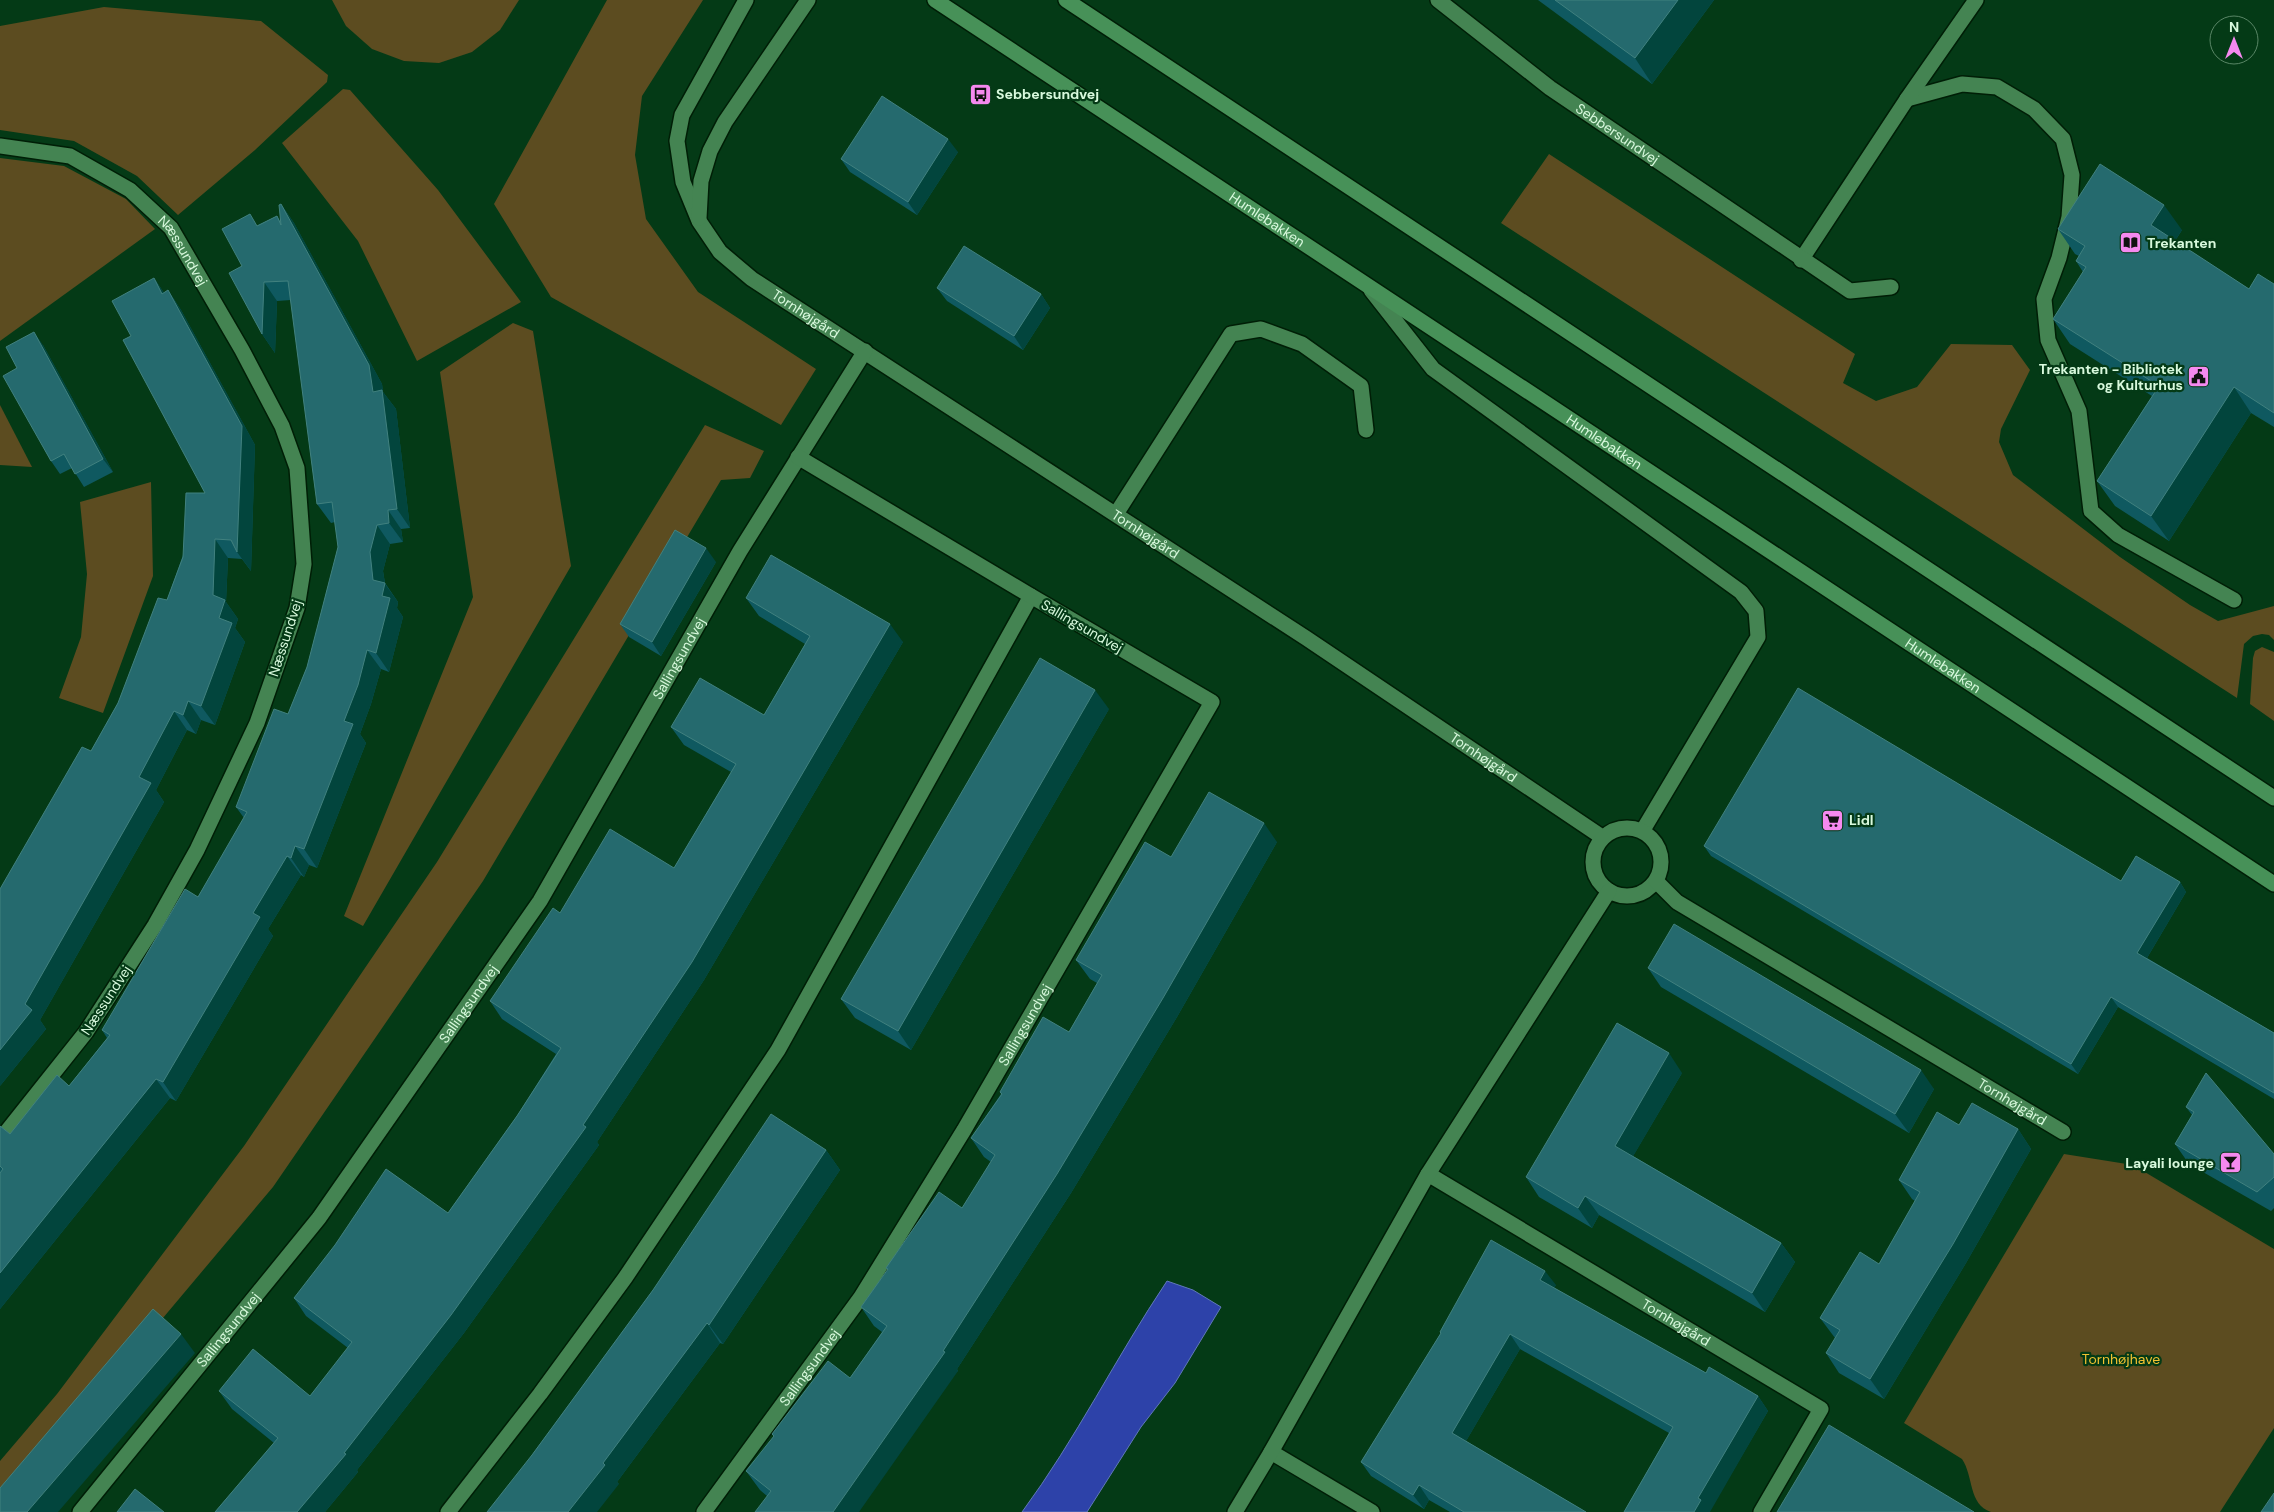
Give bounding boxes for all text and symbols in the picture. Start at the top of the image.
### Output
north arrow [2209,15,2259,65]
text: N [2229,18,2239,36]
bus stop icon: Sebbersundvej [968,82,992,106]
place label: Sebbersundvej [996,85,1099,103]
street label: Sebbersundvej [1572,99,1663,168]
street label: Humlebakken [1226,188,1308,251]
street label: Næssundvej [154,212,212,289]
library icon: Trekanten [2119,231,2143,255]
place label: Trekanten [2147,234,2216,252]
street label: Tornhøjgård [768,285,843,342]
place label: Trekanten - Bibliotek og Kulturhus [2039,360,2183,394]
public building icon: Trekanten - Bibliotek og Kulturhus [2187,365,2211,389]
street label: Humlebakken [1563,410,1646,473]
street label: Tornhøjgård [1108,506,1183,563]
street label: Sallingsundvej [1038,595,1126,657]
street label: Næssundvej [264,597,306,679]
street label: Sallingsundvej [648,614,709,702]
street label: Humlebakken [1902,634,1984,697]
street label: Tornhøjgård [1446,728,1521,786]
supermarket icon: Lidl [1821,808,1845,832]
place label: Lidl [1849,811,1874,829]
street label: Sallingsundvej [435,961,502,1046]
street label: Næssundvej [77,962,135,1038]
street label: Sallingsundvej [994,981,1056,1069]
street label: Tornhøjgård [1975,1074,2050,1129]
bar icon: Layali lounge [2218,1151,2242,1175]
place label: Layali lounge [2125,1154,2214,1172]
street label: Sallingsundvej [192,1288,264,1371]
street label: Tornhøjgård [1638,1295,1714,1350]
street label: Sallingsundvej [775,1325,844,1410]
park label: Tornhøjhave [2082,1350,2160,1368]

